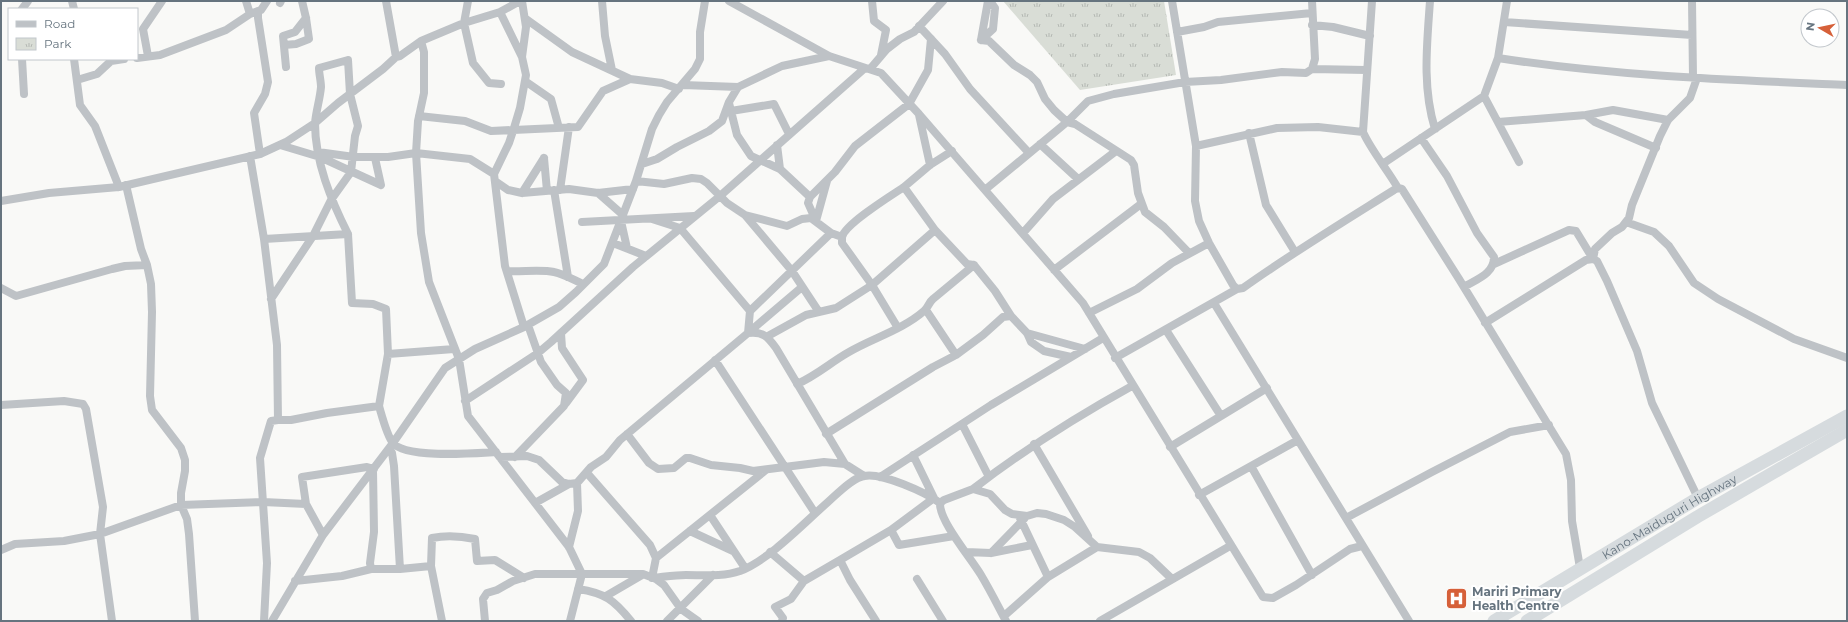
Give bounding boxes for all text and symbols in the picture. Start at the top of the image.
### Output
legend [8,8,138,60]
north arrow [1800,8,1840,48]
text: Road [44,16,75,31]
text: N [1803,21,1818,32]
text: Park [44,36,72,51]
street label: Kano-Maiduguri Highway [1599,471,1740,562]
place label: Mariri Primary Health Centre [1472,584,1562,613]
hospital icon: Mariri Primary Health Centre [1443,585,1469,611]

